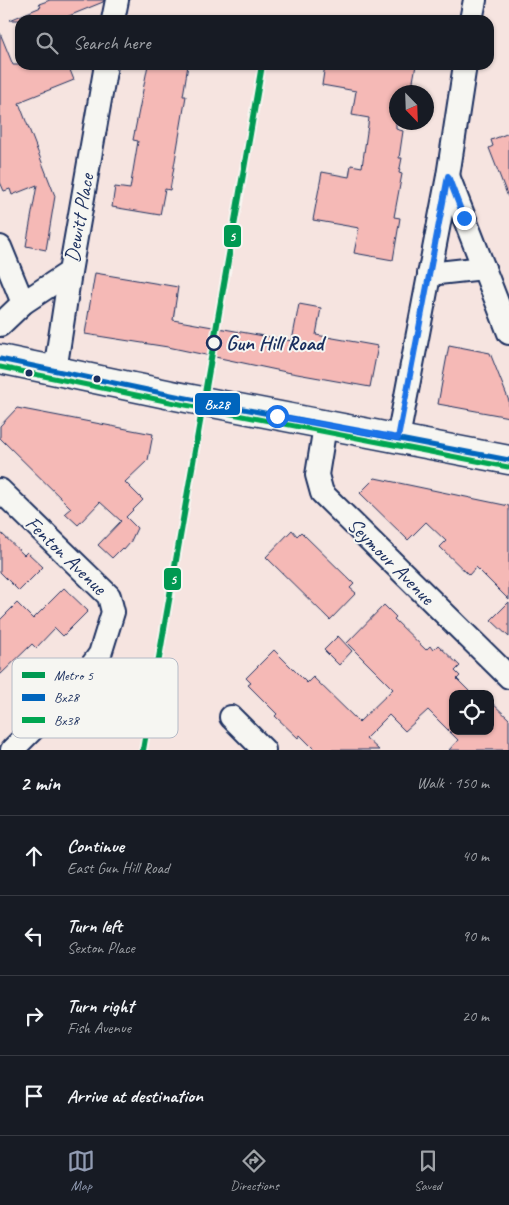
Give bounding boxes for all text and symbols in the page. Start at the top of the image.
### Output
search box [15,15,494,70]
icon: search [33,29,61,57]
text: Search here [73,31,150,55]
north arrow [389,85,434,130]
street label: Dewitt Place [58,170,100,264]
route end [453,207,476,230]
line badge: 5 [223,224,242,248]
text: 5 [229,228,237,245]
place label: Gun Hill Road [226,330,327,356]
marker: Gun Hill Road [206,335,222,351]
unlabelled marker [24,368,34,378]
unlabelled marker [92,374,102,384]
line badge: Bx28 [194,392,241,416]
text: Bx28 [205,396,231,413]
route start [266,405,289,428]
street label: Fenton Avenue [20,510,113,601]
street label: Seymour Avenue [342,512,441,611]
line badge: 5 [163,567,182,591]
text: 5 [170,571,178,588]
legend [12,658,178,738]
text: Metro 5 [54,667,94,684]
text: Bx28 [54,689,81,706]
map controls [449,690,494,735]
button: locate [449,690,494,735]
text: Bx38 [54,712,81,729]
text: 2 min [20,770,60,796]
text: Walk · 150 m [417,773,489,793]
text: Continue [67,834,124,858]
icon: ahead [20,842,48,870]
text: 40 m [462,846,489,866]
text: East Gun Hill Road [67,858,169,878]
text: Turn left [67,914,122,938]
icon: left [20,922,48,950]
text: 90 m [462,926,489,946]
text: Sexton Place [67,938,135,958]
text: Turn right [67,994,134,1018]
icon: right [20,1002,48,1030]
text: 20 m [462,1006,489,1026]
text: Fish Avenue [67,1018,131,1038]
icon: arrive [20,1082,48,1110]
text: Arrive at destination [67,1084,203,1108]
tab: Map [67,1147,95,1194]
tab: Directions [230,1147,279,1194]
tab: Saved [414,1147,442,1194]

